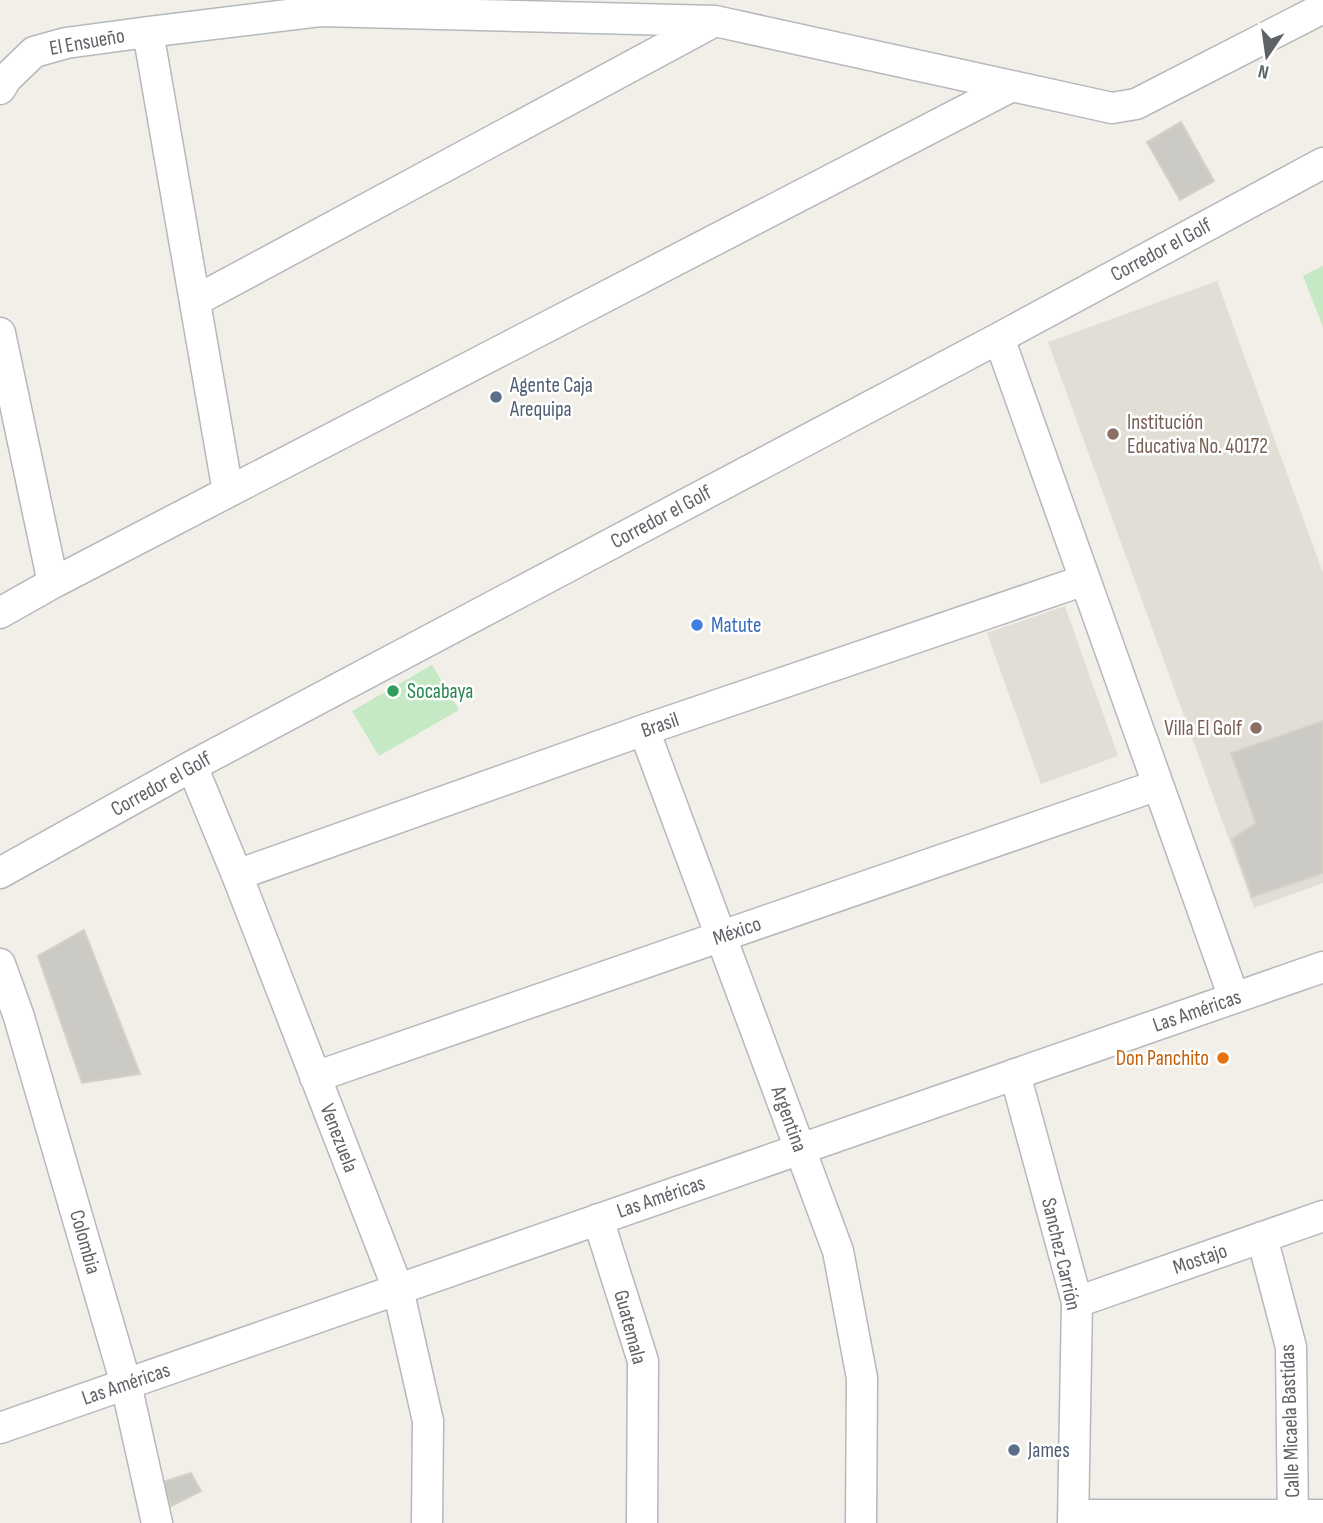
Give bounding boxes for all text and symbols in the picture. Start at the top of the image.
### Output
north arrow [1232,21,1302,91]
street label: El Ensueño [47,23,127,61]
text: N [1256,59,1271,83]
street label: Corredor el Golf [1106,213,1217,287]
place label: Agente Caja Arequipa [509,373,593,422]
marker: Agente Caja Arequipa [488,389,504,405]
place label: Institución Educativa No. 40172 [1127,410,1268,459]
marker: Institución Educativa No. 40172 [1105,426,1121,442]
street label: Corredor el Golf [606,480,717,554]
place label: Matute [711,613,761,638]
marker: Matute [689,617,705,633]
place label: Socabaya [407,679,473,704]
marker: Socabaya [385,683,401,699]
street label: Brasil [638,707,682,743]
place label: Villa El Golf [1164,716,1243,741]
marker: Villa El Golf [1248,720,1264,736]
street label: Corredor el Golf [107,746,216,822]
street label: México [709,911,765,951]
street label: Las Américas [1150,984,1244,1038]
place label: Don Panchito [1116,1046,1209,1071]
marker: Don Panchito [1215,1050,1231,1066]
street label: Argentina [765,1082,812,1155]
street label: Venezuela [315,1100,363,1176]
street label: Las Américas [614,1170,708,1224]
street label: Sanchez Carrión [1036,1195,1086,1313]
street label: Colombia [64,1207,106,1277]
street label: Mostajo [1170,1238,1230,1280]
street label: Guatemala [608,1287,652,1367]
street label: Calle Micaela Bastidas [1275,1344,1305,1498]
street label: Las Américas [79,1357,173,1411]
place label: James [1027,1438,1070,1463]
marker: James [1006,1442,1022,1458]

